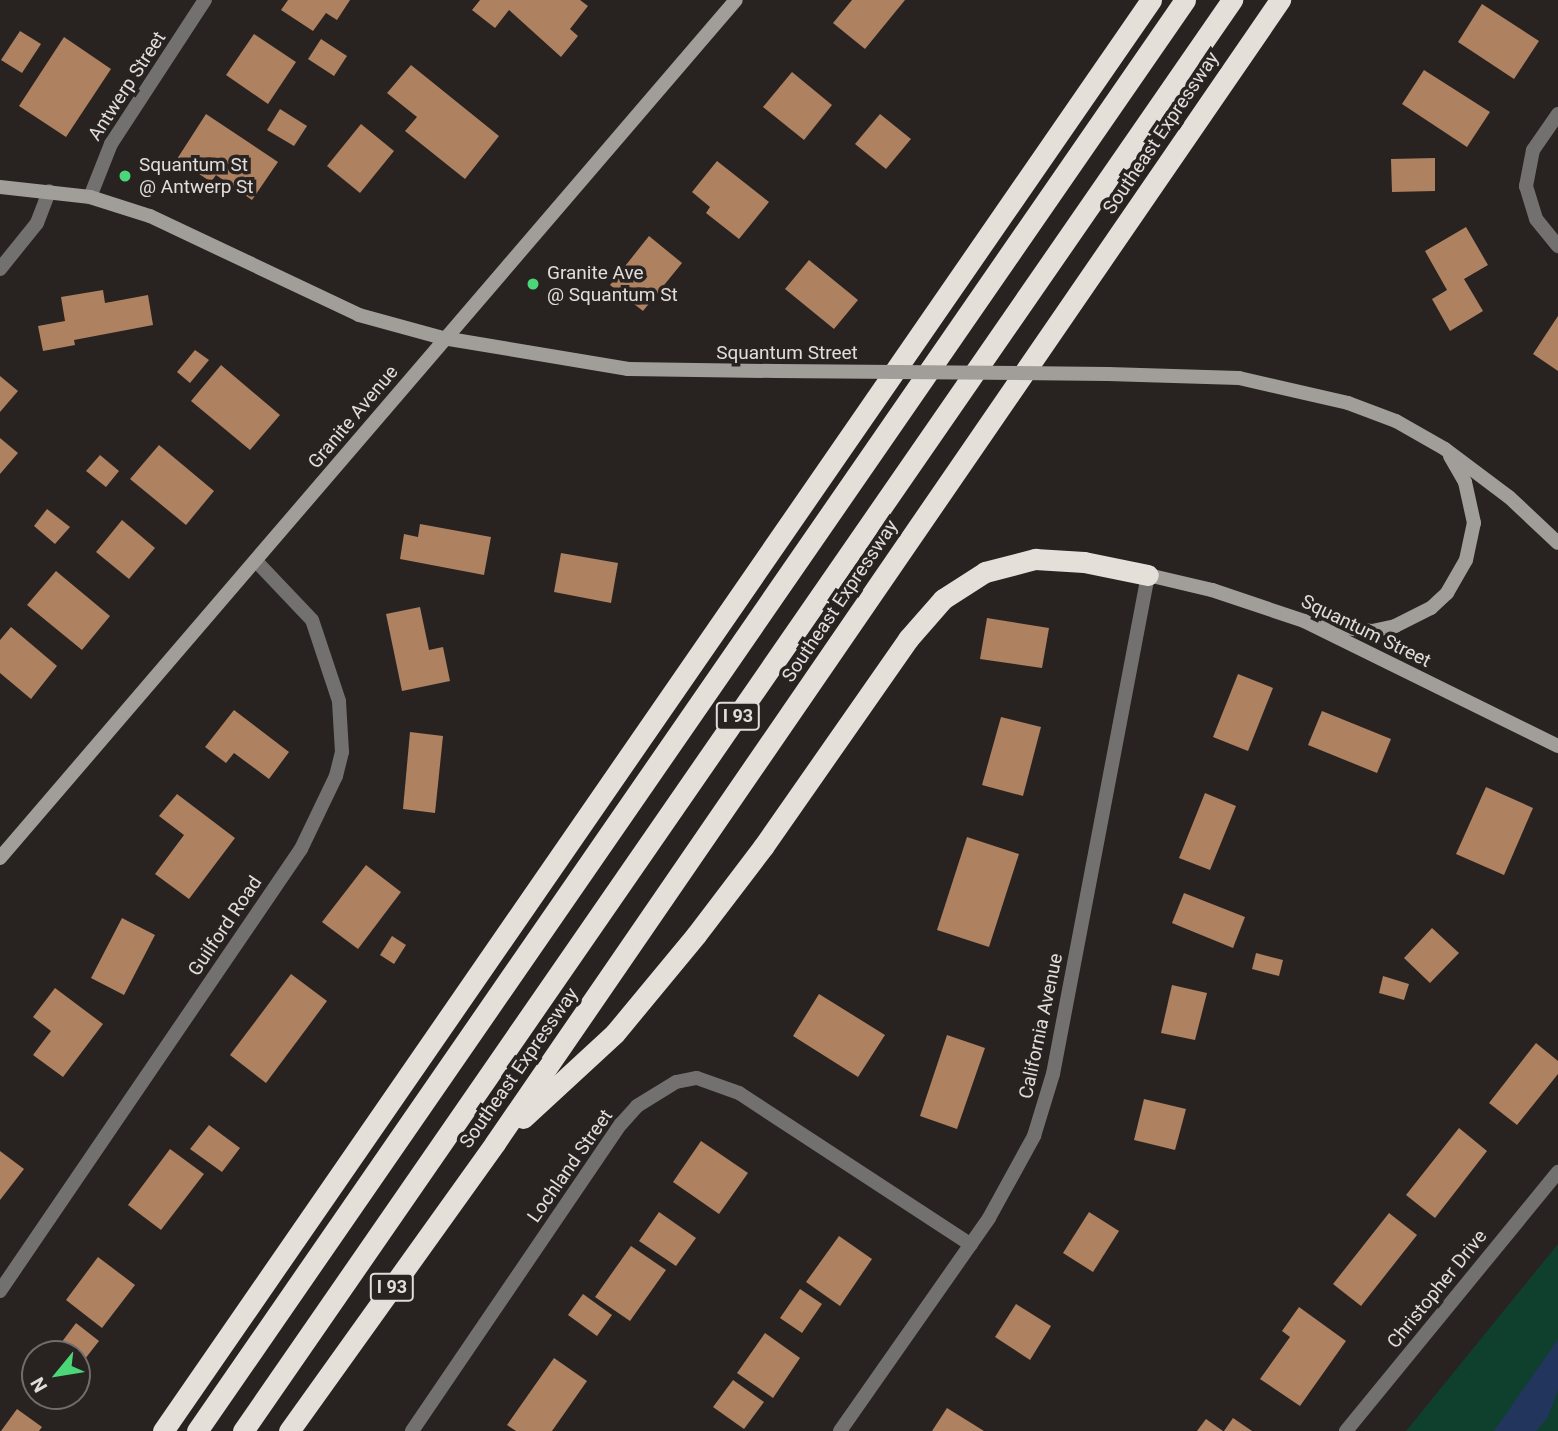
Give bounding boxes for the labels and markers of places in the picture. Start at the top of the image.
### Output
place label: Squantum St @ Antwerp St [139,154,254,198]
marker: Squantum St @ Antwerp St [117,168,133,184]
place label: Granite Ave @ Squantum St [547,262,678,306]
marker: Granite Ave @ Squantum St [525,276,541,292]

